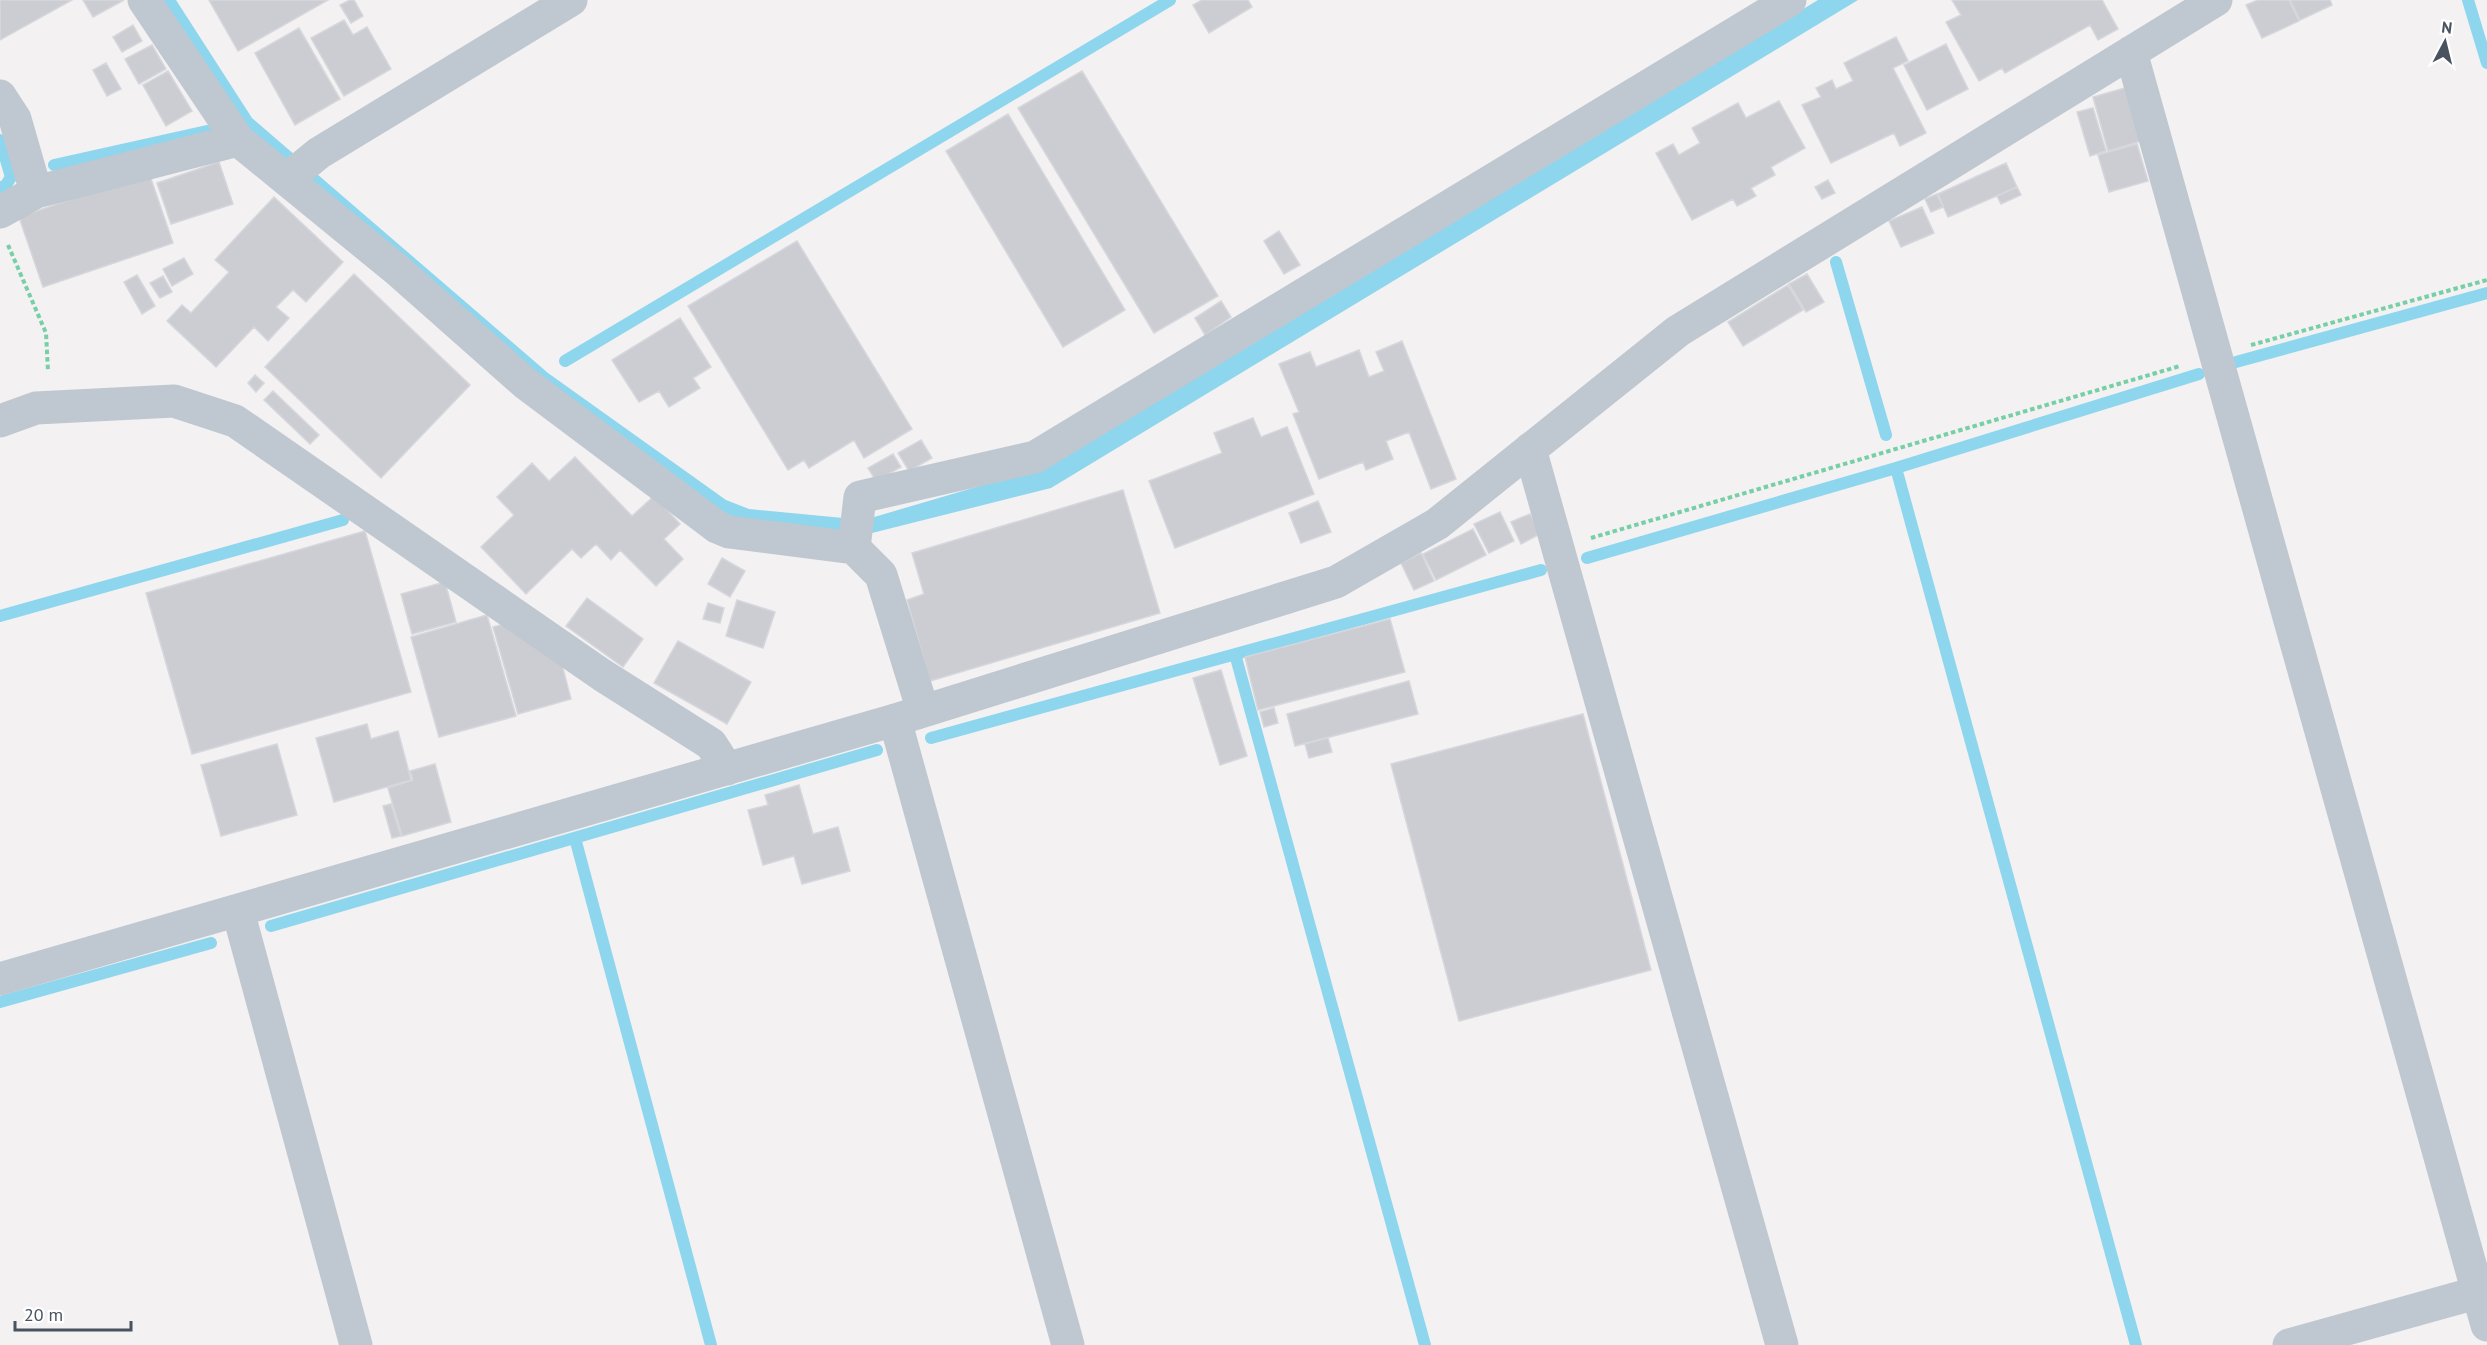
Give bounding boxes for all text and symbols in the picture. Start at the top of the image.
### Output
north arrow [2415,12,2475,72]
text: N [2440,17,2453,38]
scale bar [15,1294,130,1332]
text: 20 m [24,1303,63,1326]

